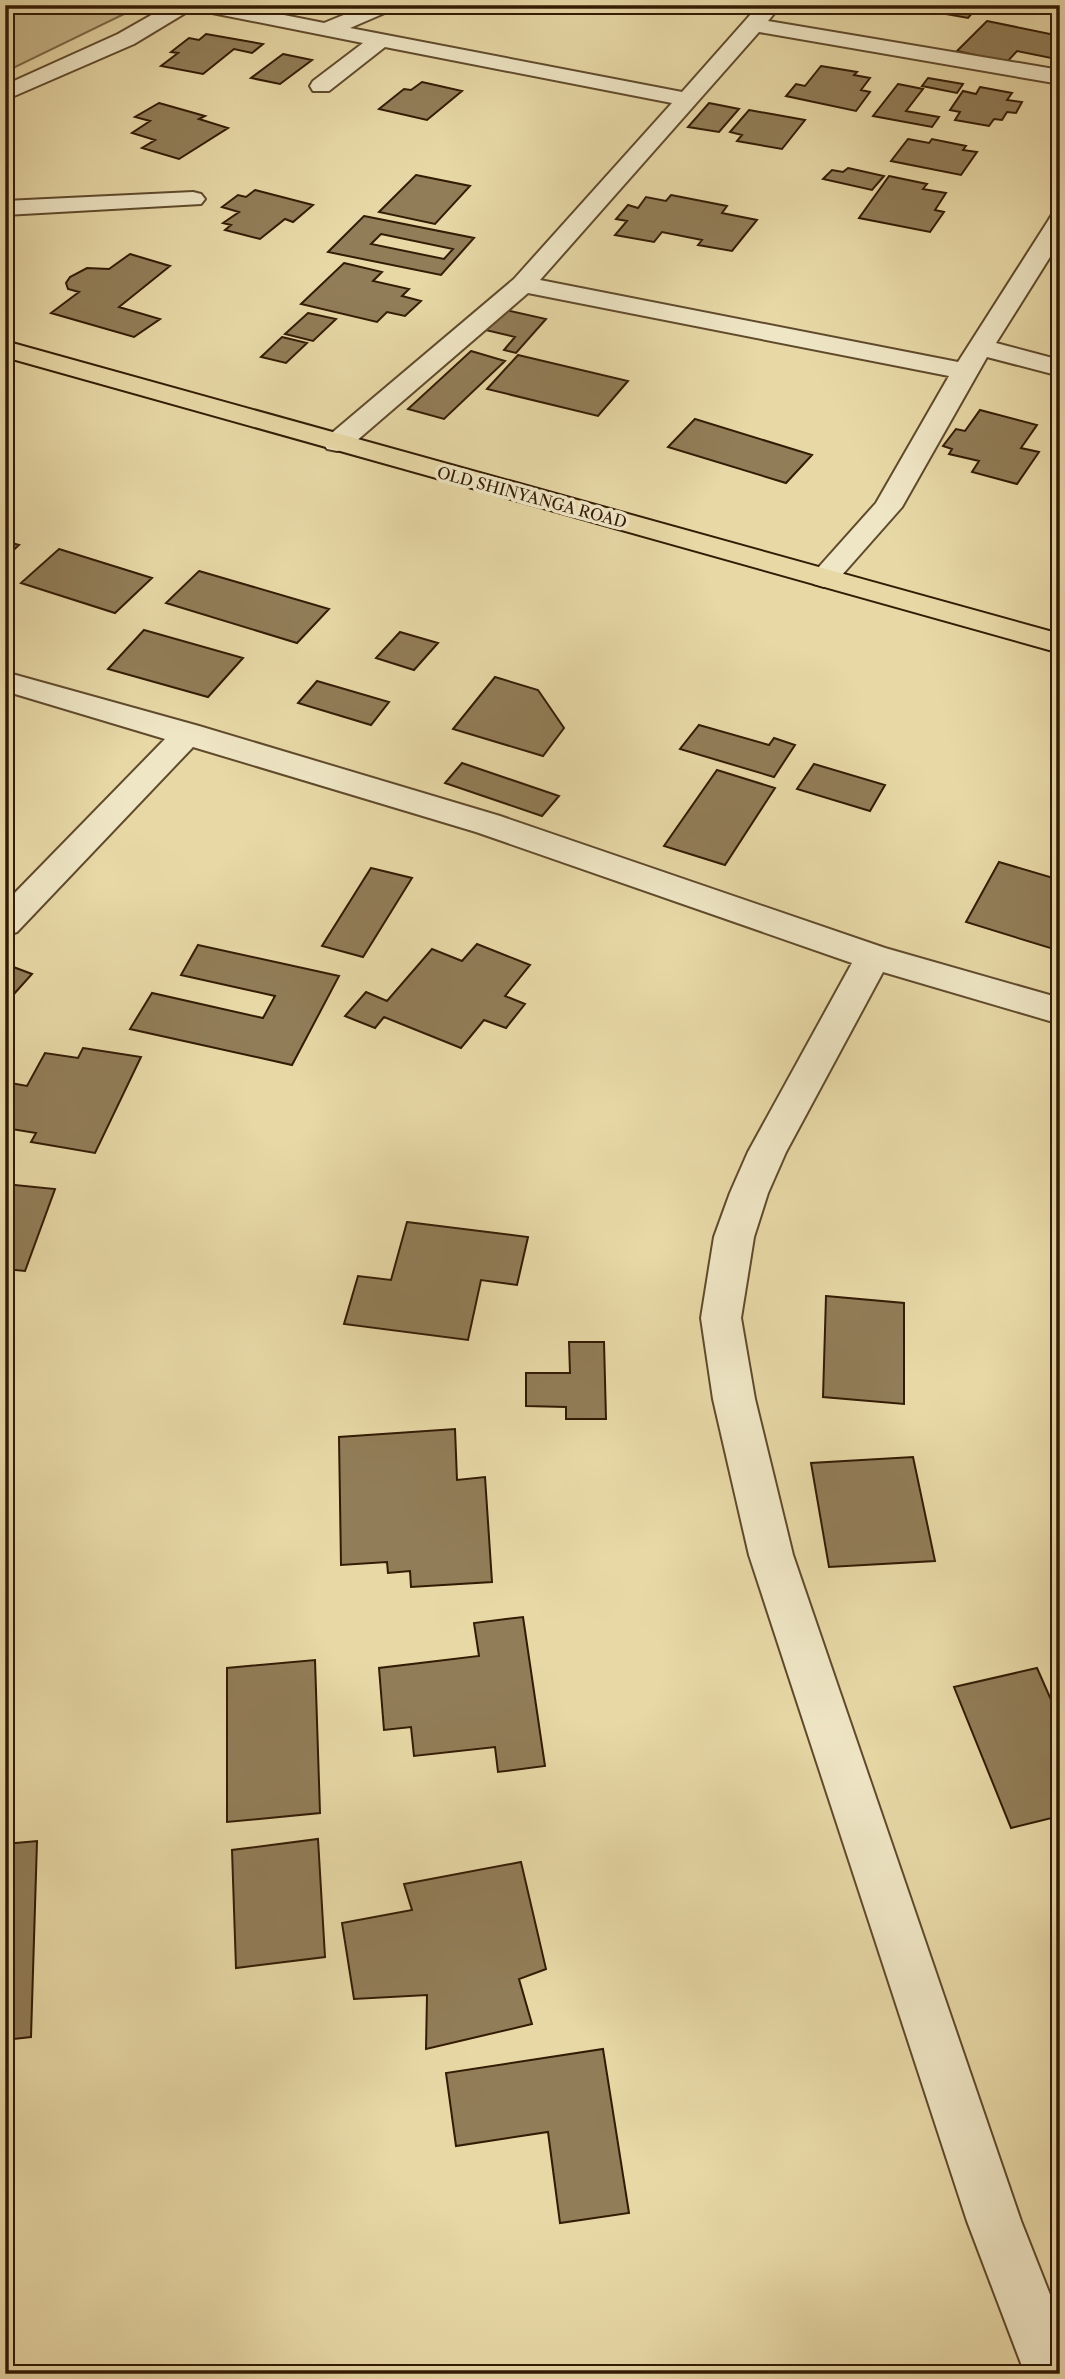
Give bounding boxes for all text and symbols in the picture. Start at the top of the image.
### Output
street label: OLD SHINYANGA ROAD [435,462,629,532]

